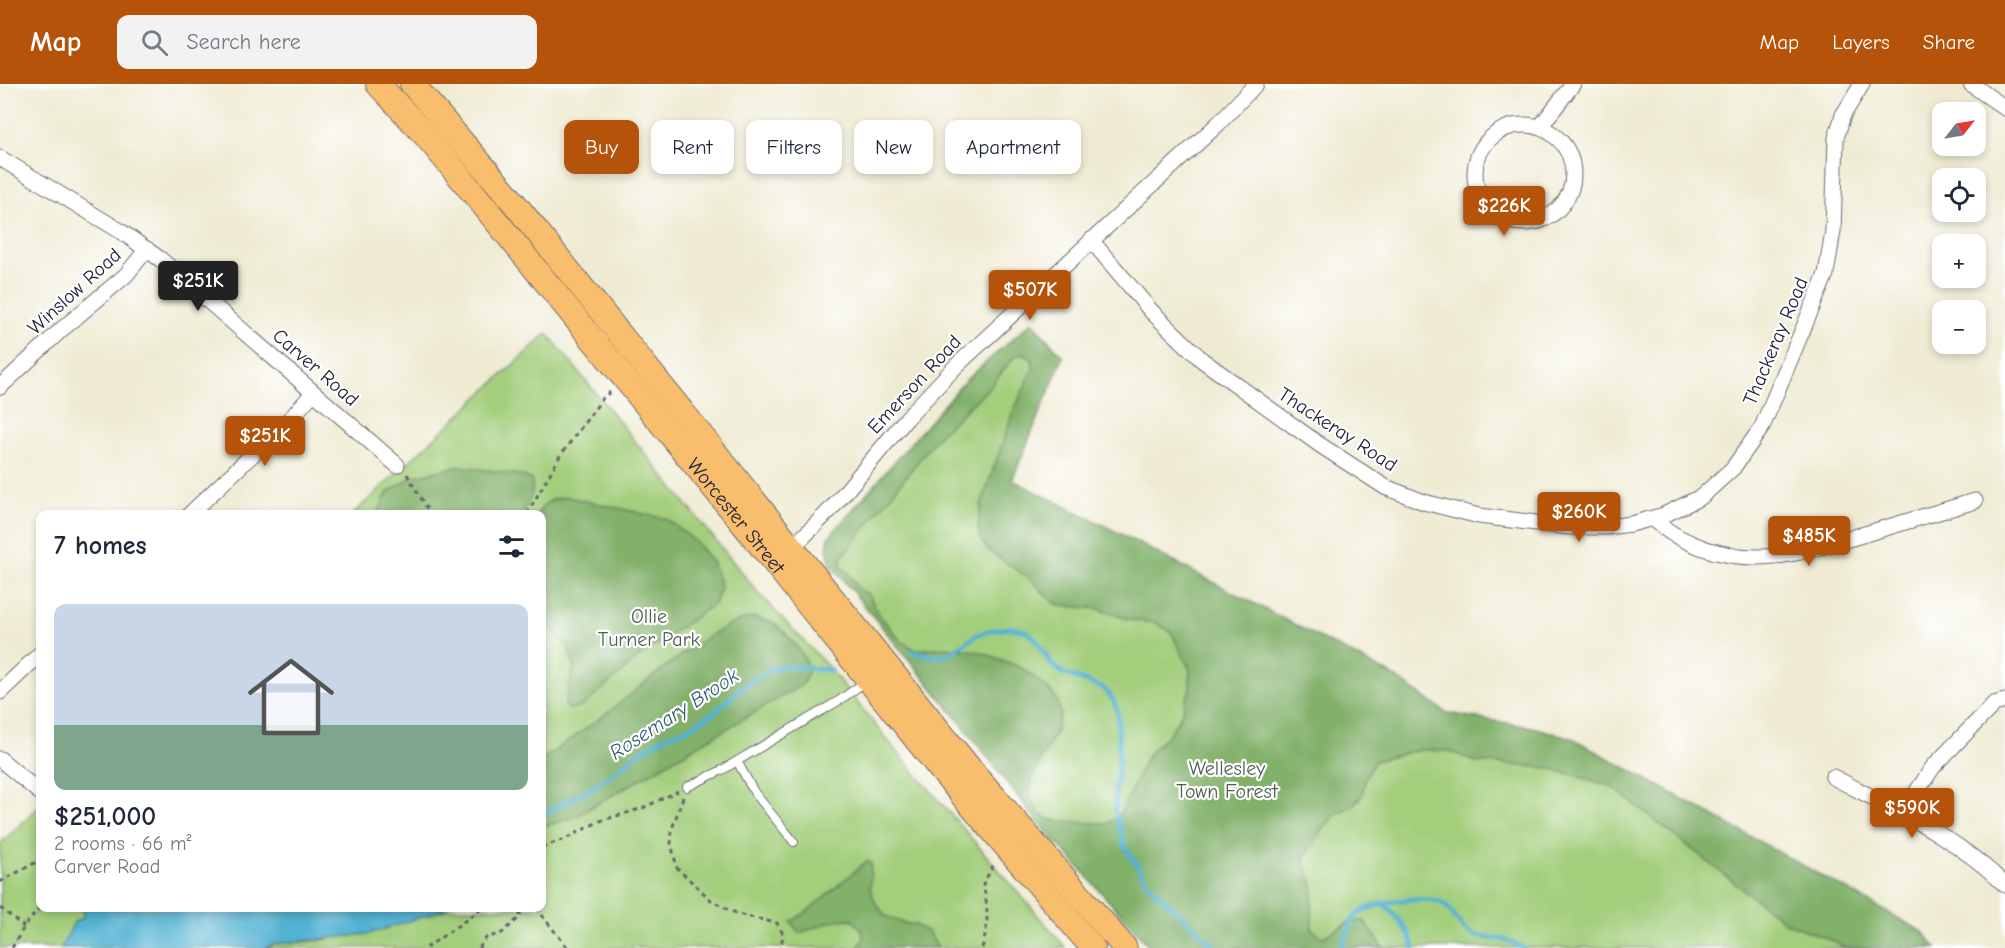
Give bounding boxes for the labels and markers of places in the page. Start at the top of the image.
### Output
pin: $226K [1462,186,1546,237]
pin: $251K [156,261,240,312]
pin: $507K [988,270,1072,321]
pin: $251K [223,416,307,467]
pin: $260K [1537,492,1621,543]
pin: $485K [1767,516,1851,567]
pin: $590K [1870,788,1954,839]

